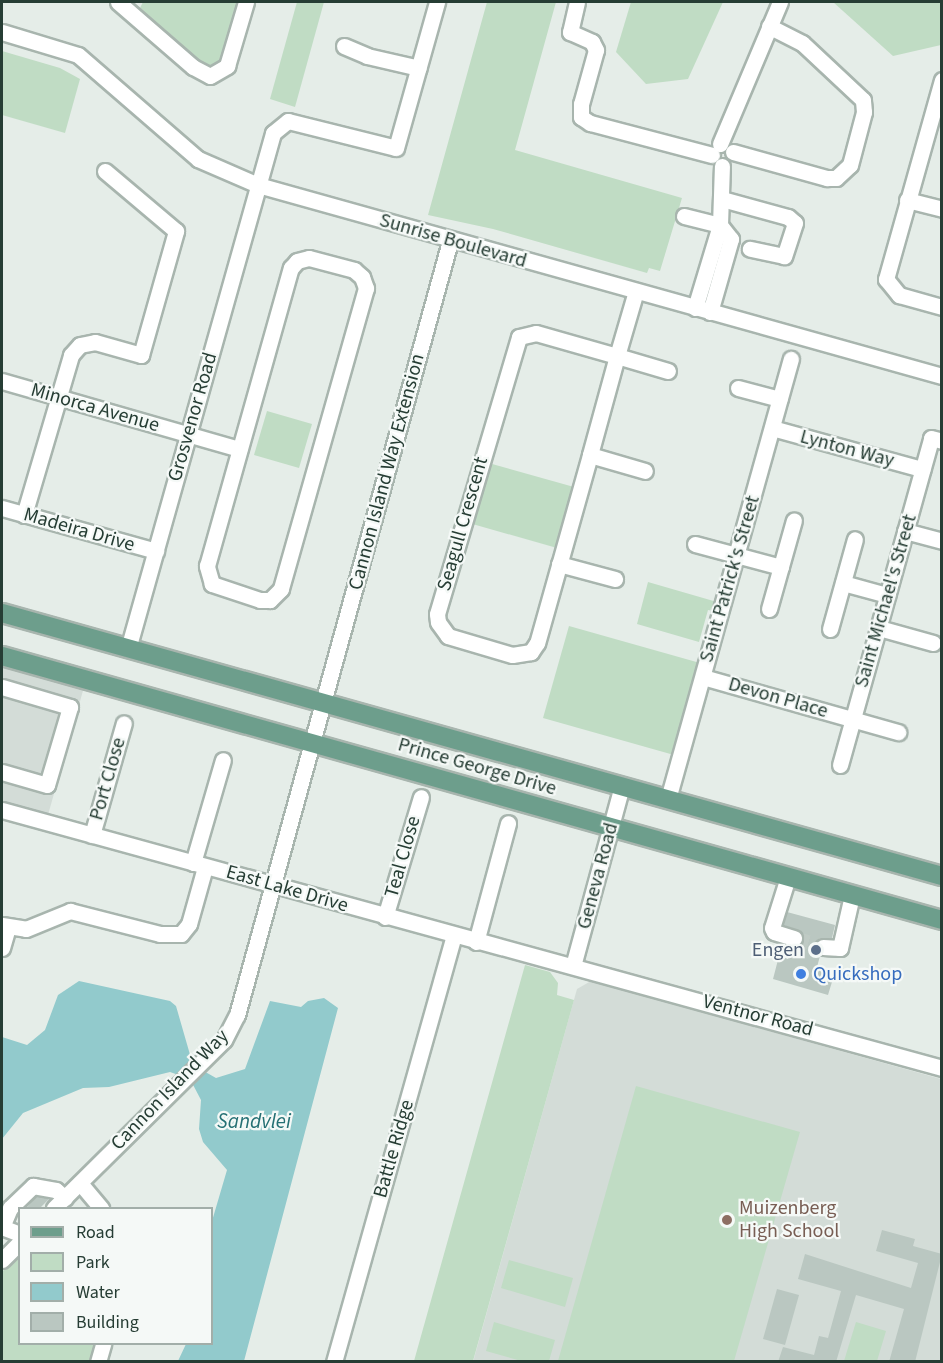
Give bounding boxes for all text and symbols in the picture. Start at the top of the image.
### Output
street label: Sunrise Boulevard [377,208,529,274]
street label: Grosvenor Road [163,350,223,484]
street label: Cannon Island Way Extension [344,351,430,593]
street label: Minorca Avenue [28,378,162,438]
street label: Lynton Way [797,425,897,473]
street label: Seagull Crescent [432,454,494,594]
street label: Saint Patrick's Street [695,493,765,665]
street label: Madeira Drive [21,503,137,557]
street label: Saint Michael's Street [850,512,922,690]
street label: Devon Place [725,672,831,724]
street label: Prince George Drive [395,733,559,801]
street label: Port Close [85,735,131,823]
street label: Teal Close [380,813,426,901]
street label: Geneva Road [572,820,624,932]
street label: East Lake Drive [223,860,351,918]
place label: Engen [752,938,804,962]
marker: Engen [809,943,823,957]
place label: Quickshop [813,962,902,986]
marker: Quickshop [794,967,808,981]
street label: Ventnor Road [700,990,816,1042]
street label: Cannon Island Way [106,1025,234,1155]
street label: Battle Ridge [369,1097,419,1201]
water label: Sandvlei [217,1108,291,1134]
place label: Muizenberg High School [739,1196,839,1243]
legend [18,1207,213,1345]
marker: Muizenberg High School [720,1213,734,1227]
text: Road [76,1220,115,1245]
text: Park [76,1250,110,1275]
text: Water [76,1280,120,1305]
text: Building [76,1310,139,1335]

